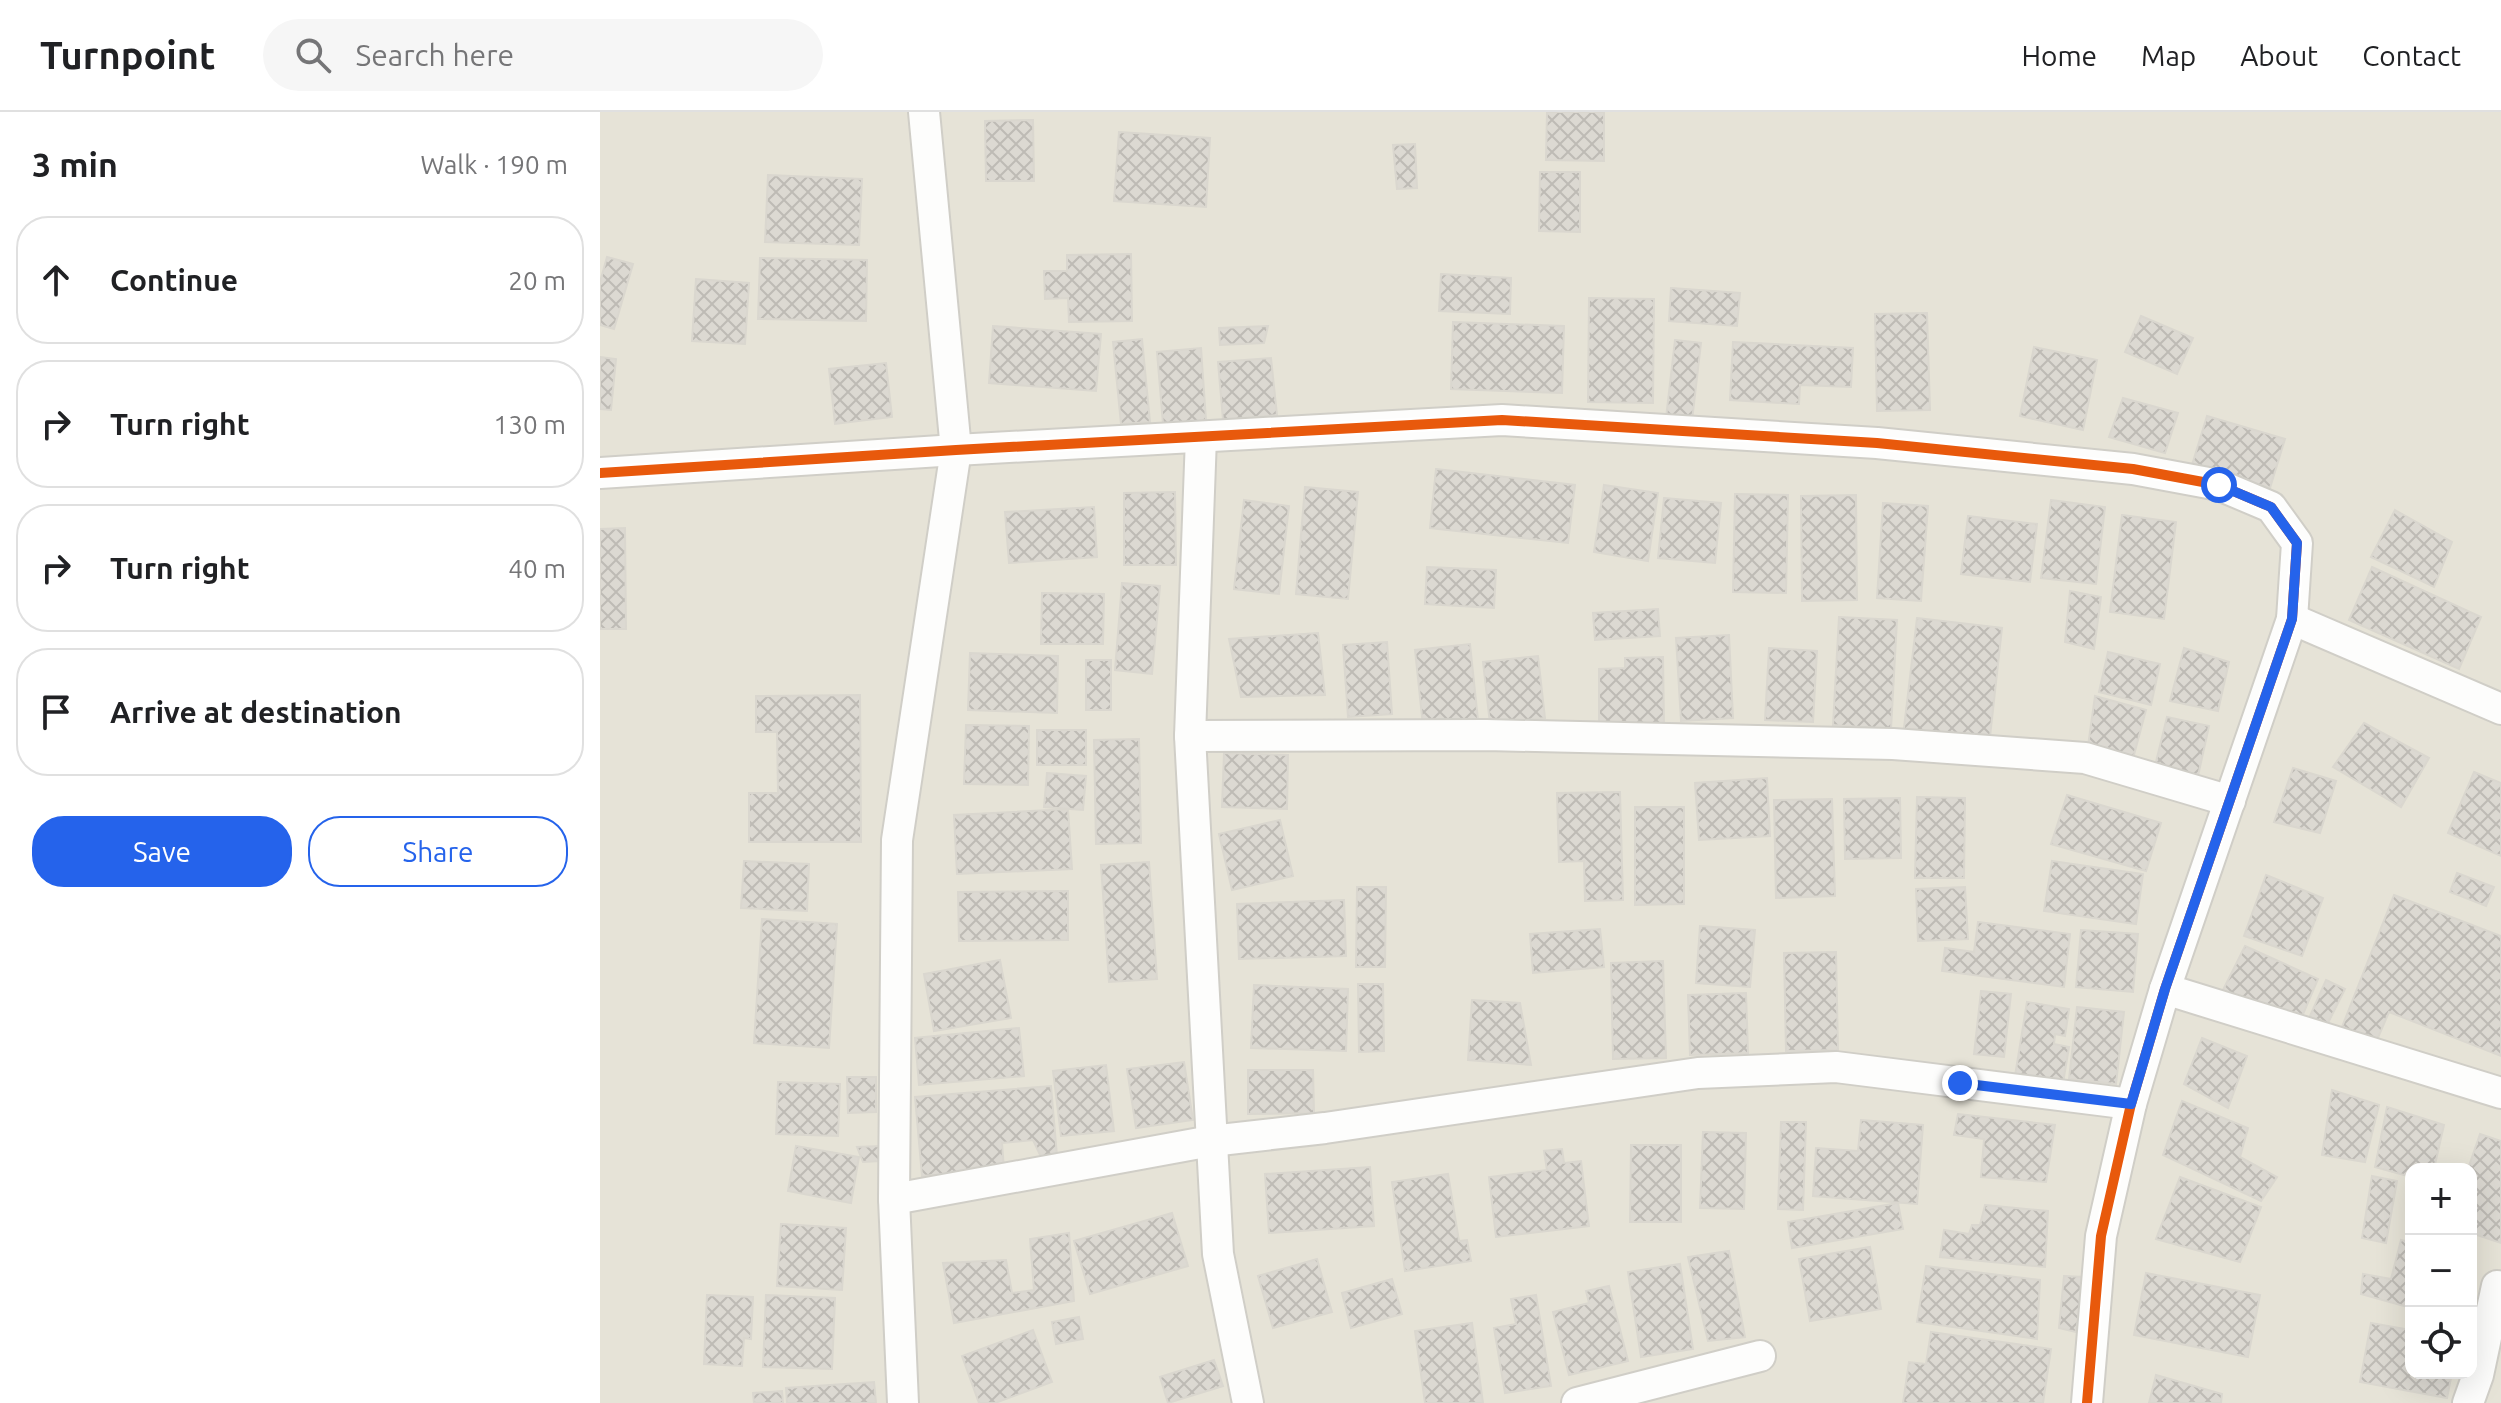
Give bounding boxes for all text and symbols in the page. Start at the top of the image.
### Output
search box [263,19,823,91]
icon: search [291,33,335,77]
text: Turnpoint [40,34,215,76]
text: Search here [355,38,514,72]
text: Home [2022,40,2097,71]
text: Map [2141,40,2196,71]
text: About [2240,40,2318,71]
text: Contact [2362,40,2461,71]
text: 3 min [32,145,118,183]
text: Walk · 190 m [420,150,568,179]
icon: ahead [34,258,78,302]
text: Continue [110,263,238,297]
text: 20 m [508,266,566,295]
icon: right [34,402,78,446]
text: Turn right [110,407,250,441]
text: 130 m [494,410,566,439]
route start [2201,467,2237,503]
icon: right [34,546,78,590]
text: Turn right [110,551,250,585]
text: 40 m [508,554,566,583]
icon: arrive [34,690,78,734]
text: Arrive at destination [110,695,402,729]
button: Save [32,816,292,887]
button: Share [308,816,568,887]
route end [1942,1065,1978,1101]
map controls [2405,1163,2477,1379]
button: + [2405,1163,2477,1235]
button: − [2405,1235,2477,1307]
button: locate [2405,1307,2477,1379]

